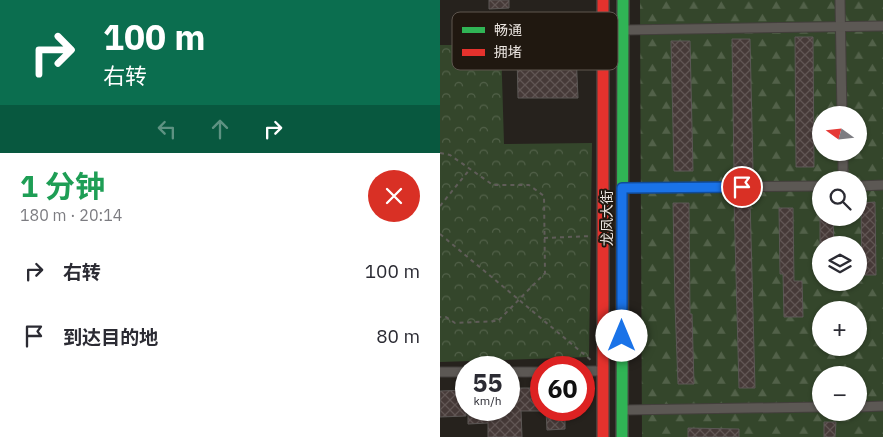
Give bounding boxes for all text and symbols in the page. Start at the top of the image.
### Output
legend [452,12,618,70]
text: 100 m [103,14,206,60]
icon: right [20,20,85,85]
text: 畅通 [494,21,522,39]
text: 拥堵 [494,43,522,61]
text: 右转 [103,61,147,90]
north arrow [812,106,868,161]
map controls [812,106,867,421]
icon: left [153,115,181,143]
icon: ahead [206,115,234,143]
icon: right [259,115,287,143]
text: 1 分钟 [20,166,105,205]
pin [721,166,763,208]
button: close [368,170,420,222]
button: search [812,171,867,226]
icon: arrive [728,173,756,201]
street label: 龙凤大街 [598,190,616,246]
text: 180 m · 20:14 [20,205,122,225]
button: layers [812,236,867,291]
icon: right [20,257,48,285]
text: 100 m [365,259,420,283]
text: 右转 [63,260,101,284]
button: + [812,301,867,356]
position arrow [595,309,647,361]
icon: arrive [20,322,48,350]
text: 80 m [376,324,420,348]
text: 到达目的地 [63,325,158,349]
speed limit sign: 60 [530,356,595,421]
text: 55 [472,366,503,399]
button: − [812,366,867,421]
text: km/h [473,393,502,408]

